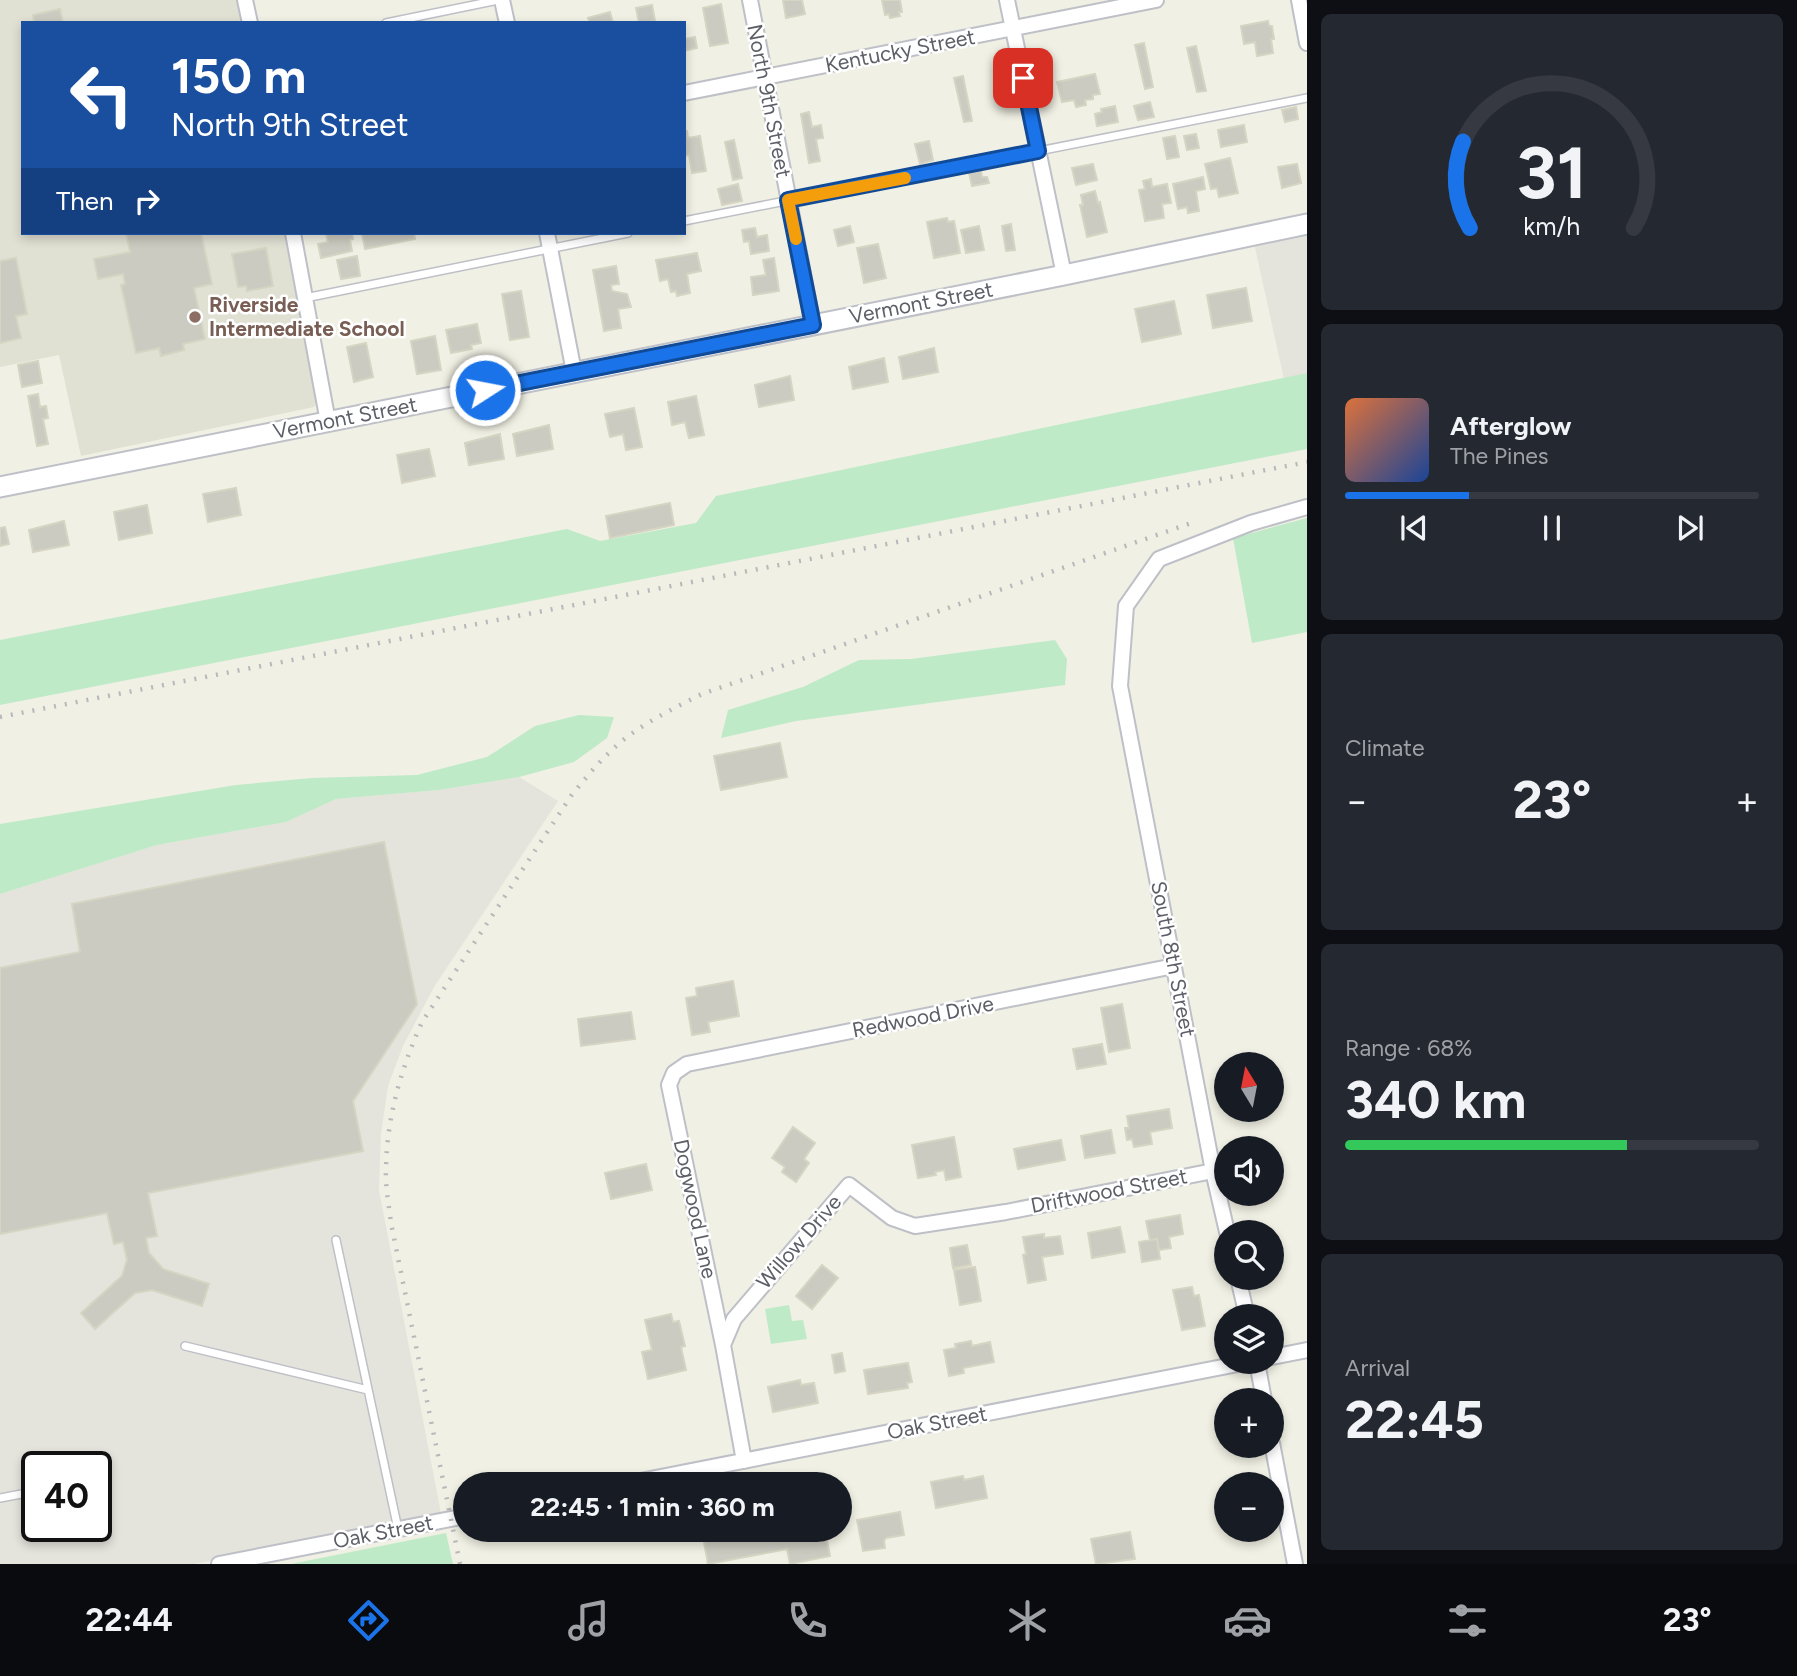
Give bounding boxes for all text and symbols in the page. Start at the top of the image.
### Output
street label: North 9th Street [742,22,797,180]
street label: Kentucky Street [823,24,977,77]
text: 150 m [171,46,306,105]
pin [993,48,1053,108]
icon: left [56,49,147,140]
icon: arrive [1004,59,1042,97]
text: North 9th Street [171,106,409,144]
text: 31 [1516,129,1588,216]
icon: right [128,182,166,220]
text: Then [56,185,114,217]
text: km/h [1523,211,1581,241]
street label: Vermont Street [847,276,995,329]
place label: Riverside Intermediate School [209,292,405,341]
marker: Riverside Intermediate School [187,309,203,325]
position arrow [448,353,522,427]
street label: Vermont Street [271,391,419,444]
text: Afterglow [1450,410,1572,442]
text: The Pines [1450,442,1549,470]
icon: previous [1395,509,1433,547]
icon: pause [1533,509,1571,547]
icon: next [1671,509,1709,547]
text: Climate [1345,734,1424,762]
text: 23° [1513,769,1591,831]
text: − [1345,778,1369,824]
text: + [1735,778,1759,824]
street label: South 8th Street [1146,879,1201,1039]
street label: Redwood Drive [850,991,996,1042]
text: Range · 68% [1345,1034,1472,1062]
north arrow [1214,1052,1284,1122]
map controls [1214,1052,1284,1542]
text: 340 km [1345,1069,1526,1131]
button: sound [1214,1136,1284,1206]
street label: Dogwood Lane [669,1137,722,1281]
street label: Driftwood Street [1028,1163,1189,1218]
street label: Willow Drive [751,1190,846,1294]
button: search [1214,1220,1284,1290]
button: layers [1214,1304,1284,1374]
text: Arrival [1345,1354,1410,1382]
button: + [1214,1388,1284,1458]
text: 22:45 [1345,1389,1484,1451]
street label: Oak Street [885,1401,989,1444]
speed limit sign: 40 [21,1451,112,1542]
button: − [1214,1472,1284,1542]
text: 22:45 · 1 min · 360 m [530,1491,775,1523]
street label: Oak Street [331,1510,435,1553]
icon: directions [344,1596,393,1645]
icon: music [564,1596,613,1645]
icon: phone [783,1596,832,1645]
icon: climate [1003,1596,1052,1645]
icon: car [1223,1596,1272,1645]
icon: filters [1443,1596,1492,1645]
text: 22:44 [85,1601,173,1639]
text: 23° [1663,1601,1712,1639]

